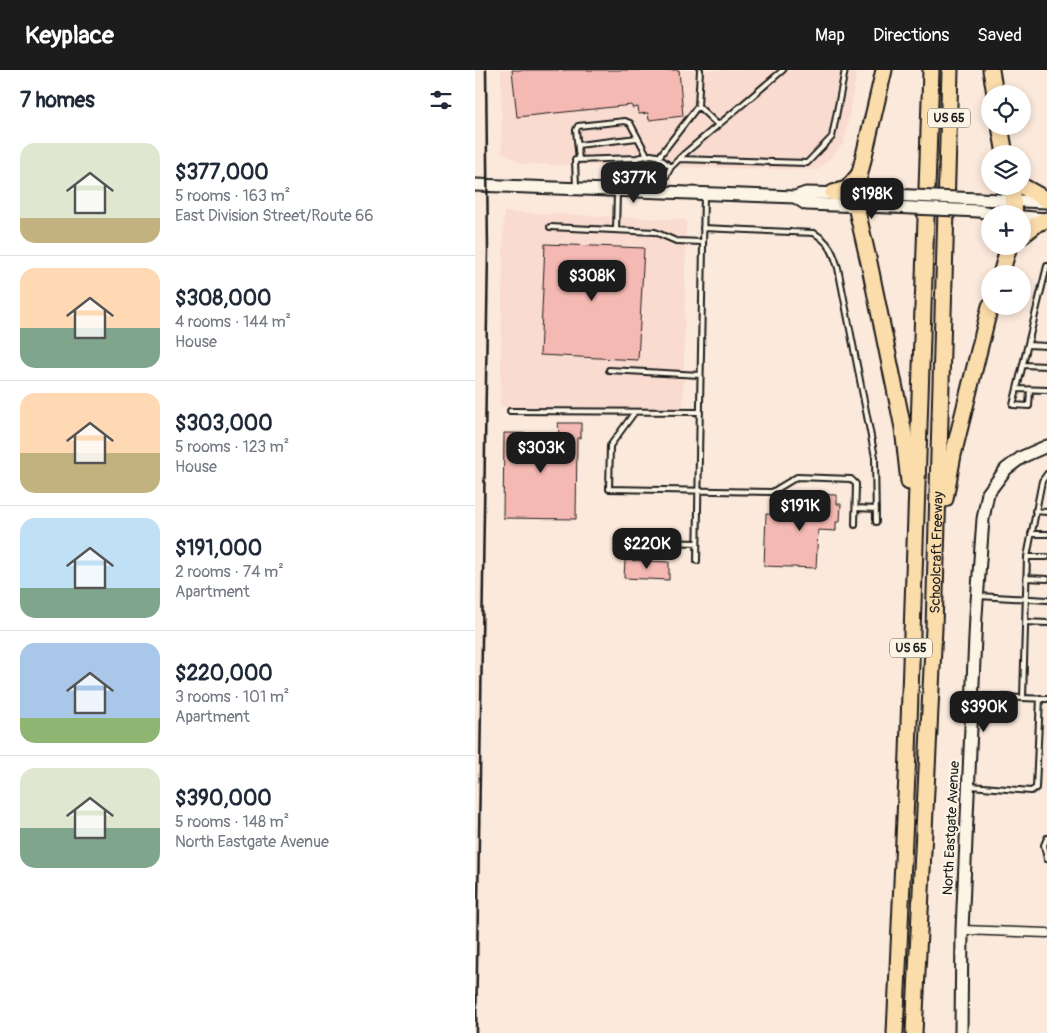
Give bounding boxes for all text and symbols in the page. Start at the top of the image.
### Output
text: Keyplace [25,21,114,50]
text: Map [815,24,845,47]
text: Directions [873,24,949,47]
text: Saved [977,24,1022,47]
map controls [981,85,1031,315]
button: locate [981,85,1031,135]
icon: filters [427,86,455,114]
text: 7 homes [20,87,95,114]
road number: US 65 [928,108,970,128]
button: layers [981,145,1031,195]
text: $377,000 [175,159,269,186]
pin: $377K [599,162,669,204]
icon: home [60,163,120,223]
text: $377K [612,168,656,188]
pin: $198K [837,178,907,220]
text: $198K [852,184,892,204]
text: 5 rooms · 163 m² [175,186,290,206]
button: + [981,205,1031,255]
text: East Division Street/Route 66 [175,206,374,226]
pin: $308K [557,260,627,302]
button: − [981,265,1031,315]
text: $308K [569,266,615,286]
text: $308,000 [175,285,271,312]
icon: home [60,288,120,348]
text: 4 rooms · 144 m² [175,312,291,332]
text: House [175,332,217,352]
text: $303,000 [175,410,273,437]
icon: home [60,413,120,473]
pin: $303K [506,432,576,474]
text: 5 rooms · 123 m² [175,437,289,457]
text: $303K [517,438,565,458]
text: House [175,457,217,477]
pin: $191K [765,490,835,532]
street label: Schoolcraft Freeway [926,491,946,614]
text: $191K [780,496,820,516]
pin: $220K [612,528,682,570]
text: $220K [623,534,671,554]
text: $191,000 [175,535,262,562]
icon: home [60,538,120,598]
text: 2 rooms · 74 m² [175,562,284,582]
text: Apartment [175,582,250,602]
road number: US 65 [890,638,932,658]
text: $220,000 [175,660,273,687]
icon: home [60,663,120,723]
text: 3 rooms · 101 m² [175,687,289,707]
pin: $390K [949,690,1019,733]
text: $390K [961,697,1007,717]
text: Apartment [175,707,250,727]
street label: North Eastgate Avenue [939,760,963,896]
text: $390,000 [175,785,272,812]
icon: home [60,788,120,848]
text: 5 rooms · 148 m² [175,812,289,832]
text: North Eastgate Avenue [175,832,329,852]

